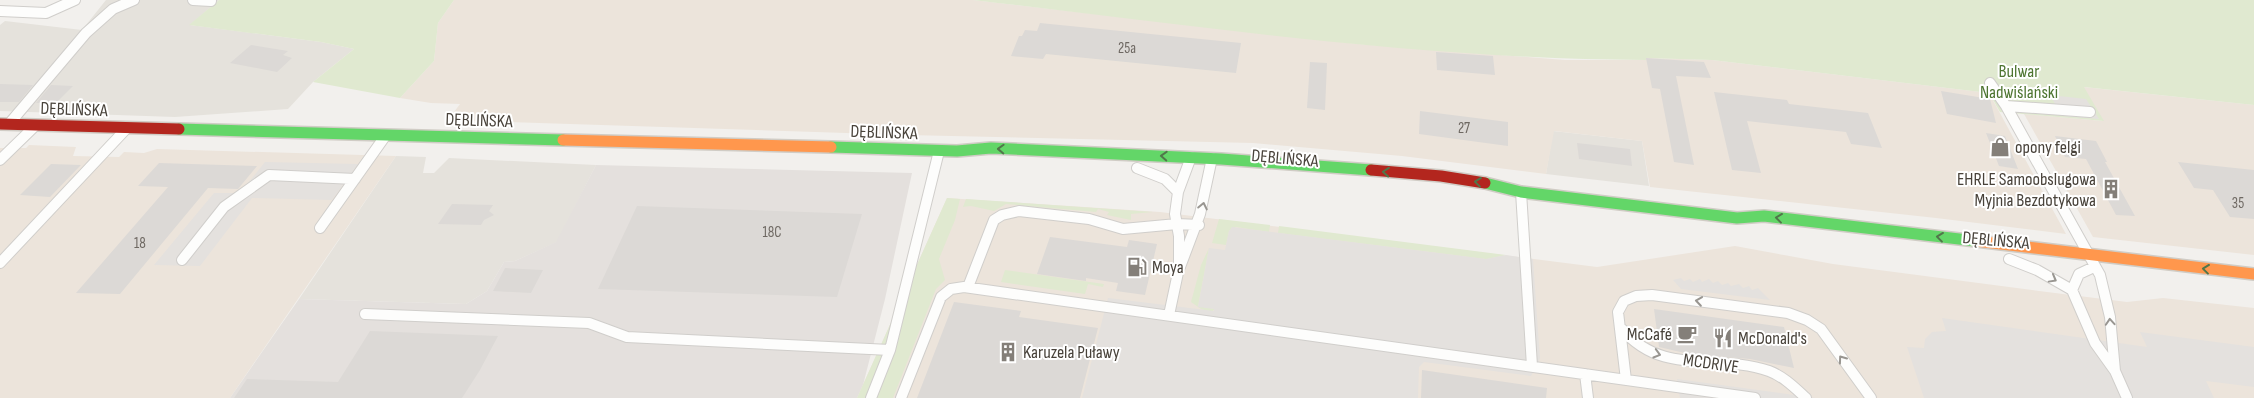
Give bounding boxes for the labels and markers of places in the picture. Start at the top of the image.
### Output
shop icon: opony felgi [1989,136,2011,158]
place label: opony felgi [2015,137,2081,158]
place label: EHRLE Samoobslugowa Myjnia Bezdotykowa [1957,169,2096,211]
building icon: EHRLE Samoobslugowa Myjnia Bezdotykowa [2100,178,2122,200]
fuel station icon: Moya [1126,256,1148,278]
place label: Moya [1152,257,1184,278]
cafe icon: McCafé [1676,323,1698,345]
place label: McCafé [1627,324,1672,345]
restaurant icon: McDonald's [1712,327,1734,349]
place label: McDonald's [1738,328,1807,349]
building icon: Karuzela Puławy [997,341,1019,363]
place label: Karuzela Puławy [1023,342,1120,363]

